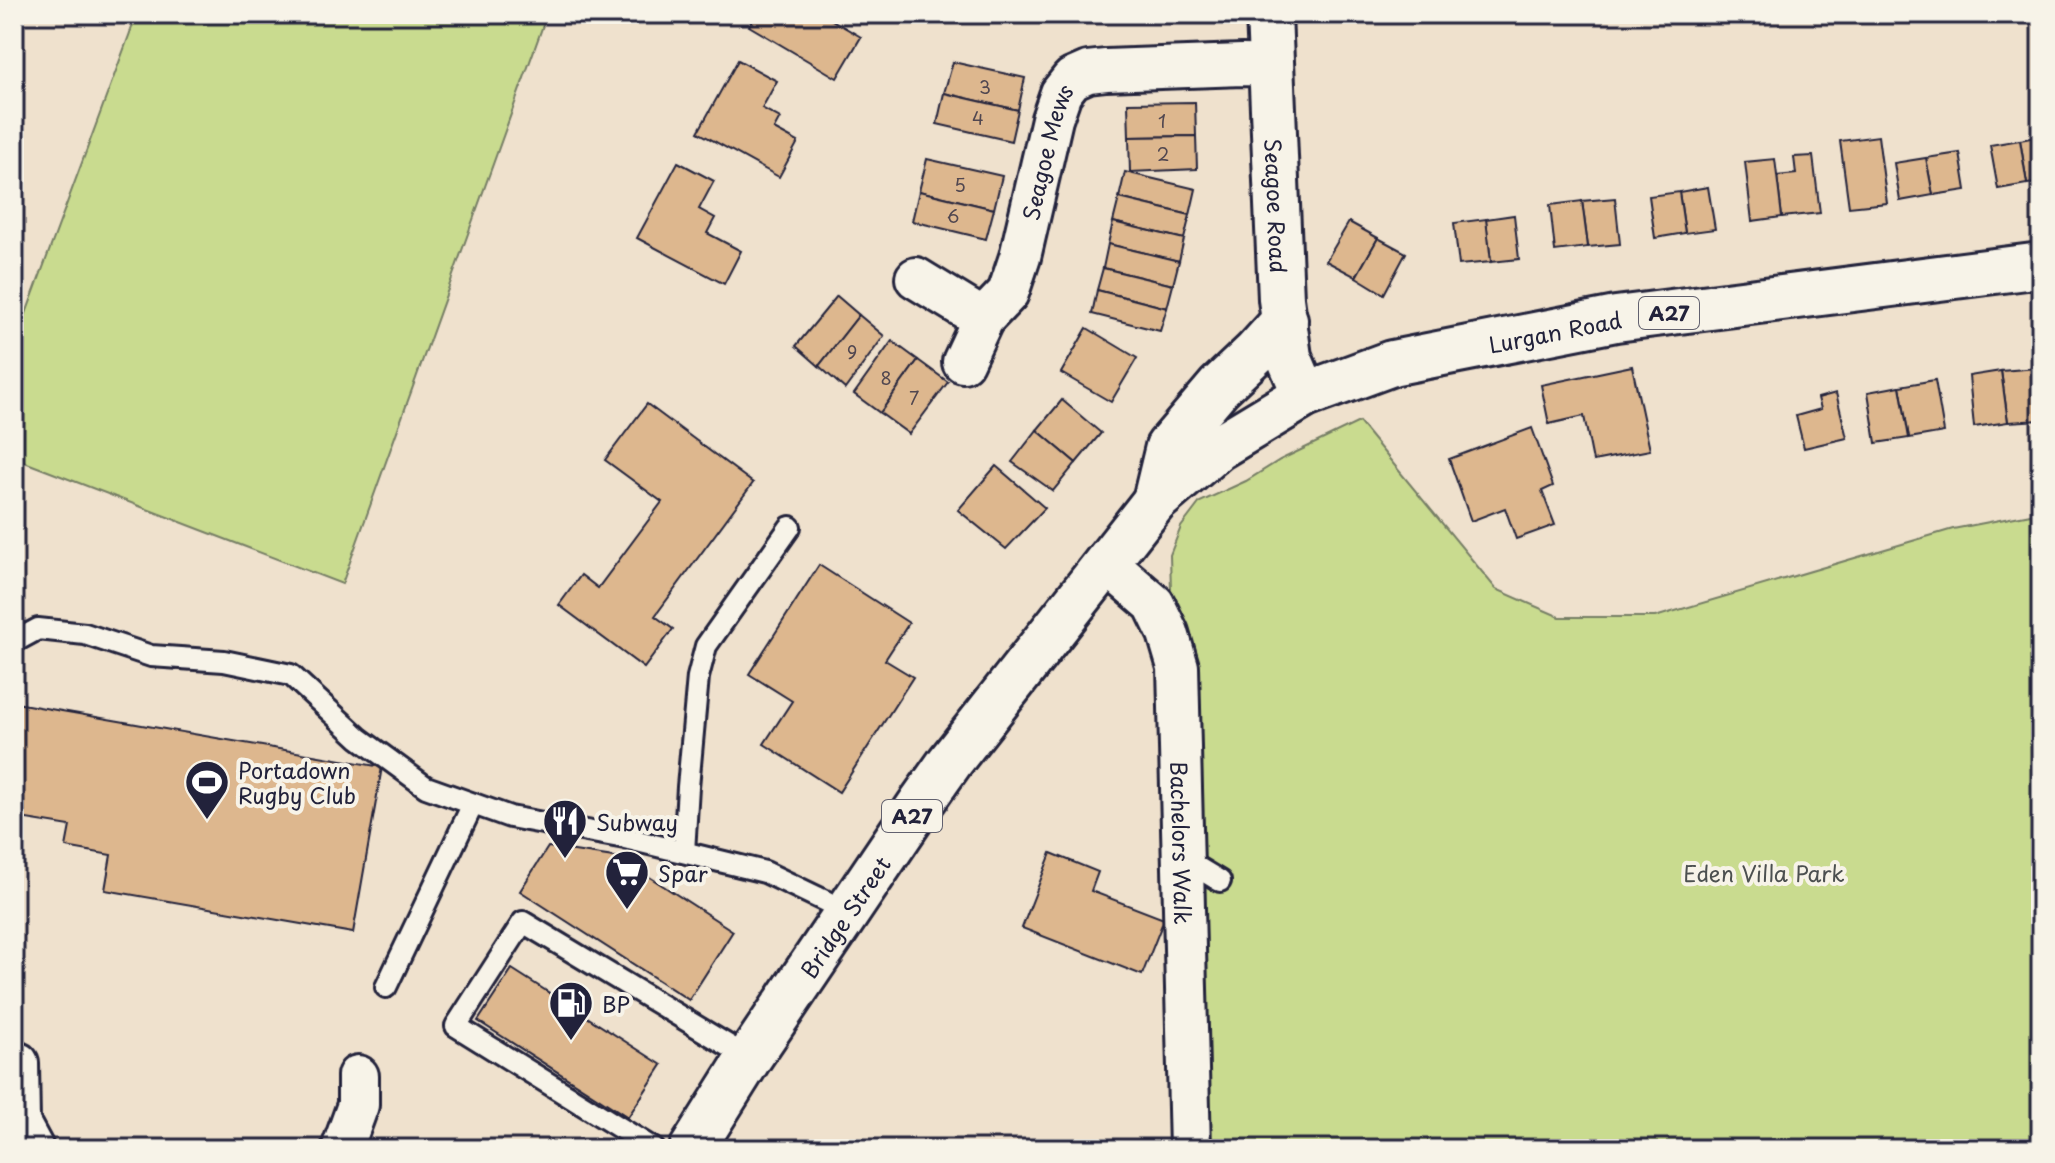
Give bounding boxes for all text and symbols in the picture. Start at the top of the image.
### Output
house number: 3 [979,73,991,100]
street label: Seagoe Mews [1013,75,1080,223]
house number: 4 [972,104,984,131]
house number: 1 [1158,107,1166,134]
street label: Seagoe Road [1258,138,1296,274]
house number: 2 [1157,140,1169,167]
house number: 5 [954,171,966,198]
house number: 6 [947,202,959,229]
road number: A27 [1639,297,1699,329]
street label: Lurgan Road [1486,302,1624,360]
house number: 9 [847,338,857,365]
house number: 8 [880,364,892,391]
house number: 7 [909,384,919,411]
place label: Portadown Rugby Club [238,753,356,811]
sports icon: Portadown Rugby Club [183,758,231,821]
street label: Bachelors Walk [1164,761,1201,925]
restaurant icon: Subway [541,797,589,860]
road number: A27 [882,800,942,832]
place label: Subway [596,805,678,838]
supermarket icon: Spar [603,848,651,911]
street label: Bridge Street [791,849,897,984]
place label: Spar [658,856,708,889]
park label: Eden Villa Park [1683,856,1845,889]
fuel station icon: BP [547,979,595,1042]
place label: BP [602,987,630,1020]

